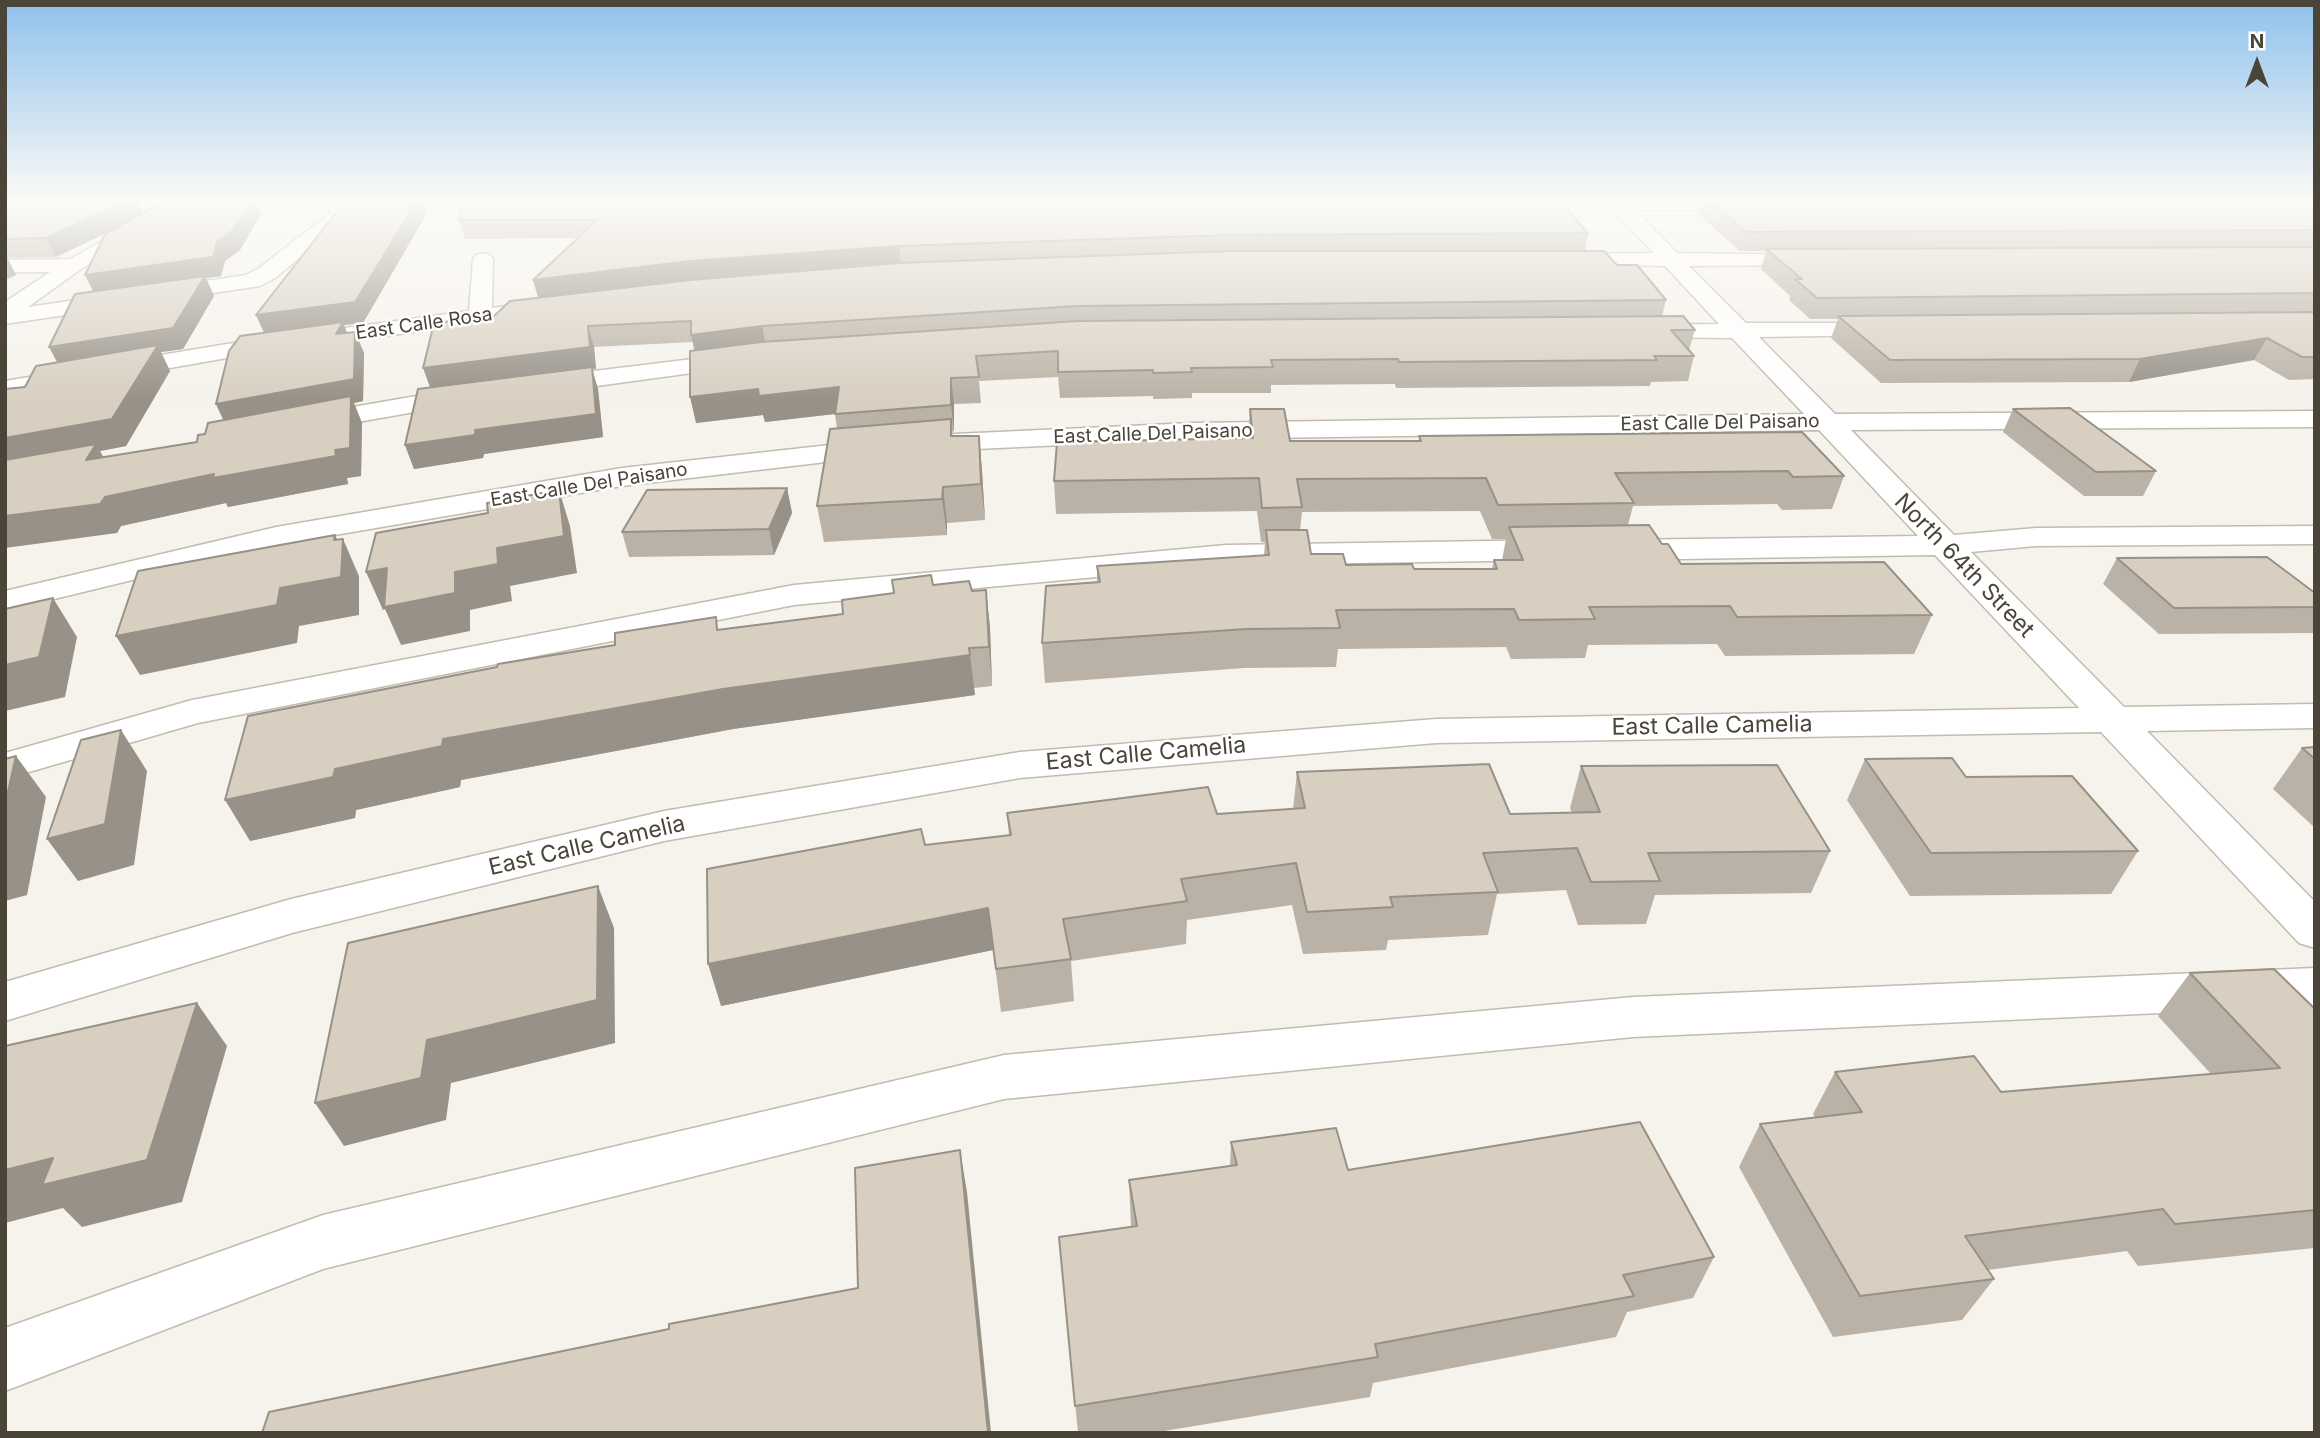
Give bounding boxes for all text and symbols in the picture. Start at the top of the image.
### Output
north arrow [2222,28,2292,98]
text: N [2250,30,2264,53]
street label: East Calle Rosa [354,303,494,345]
street label: East Calle Del Paisano [1620,410,1820,436]
street label: East Calle Del Paisano [1053,419,1253,449]
street label: East Calle Del Paisano [489,458,689,512]
street label: North 64th Street [1888,488,2040,644]
street label: East Calle Camelia [1611,710,1813,742]
street label: East Calle Camelia [1045,731,1247,777]
street label: East Calle Camelia [486,810,688,882]

